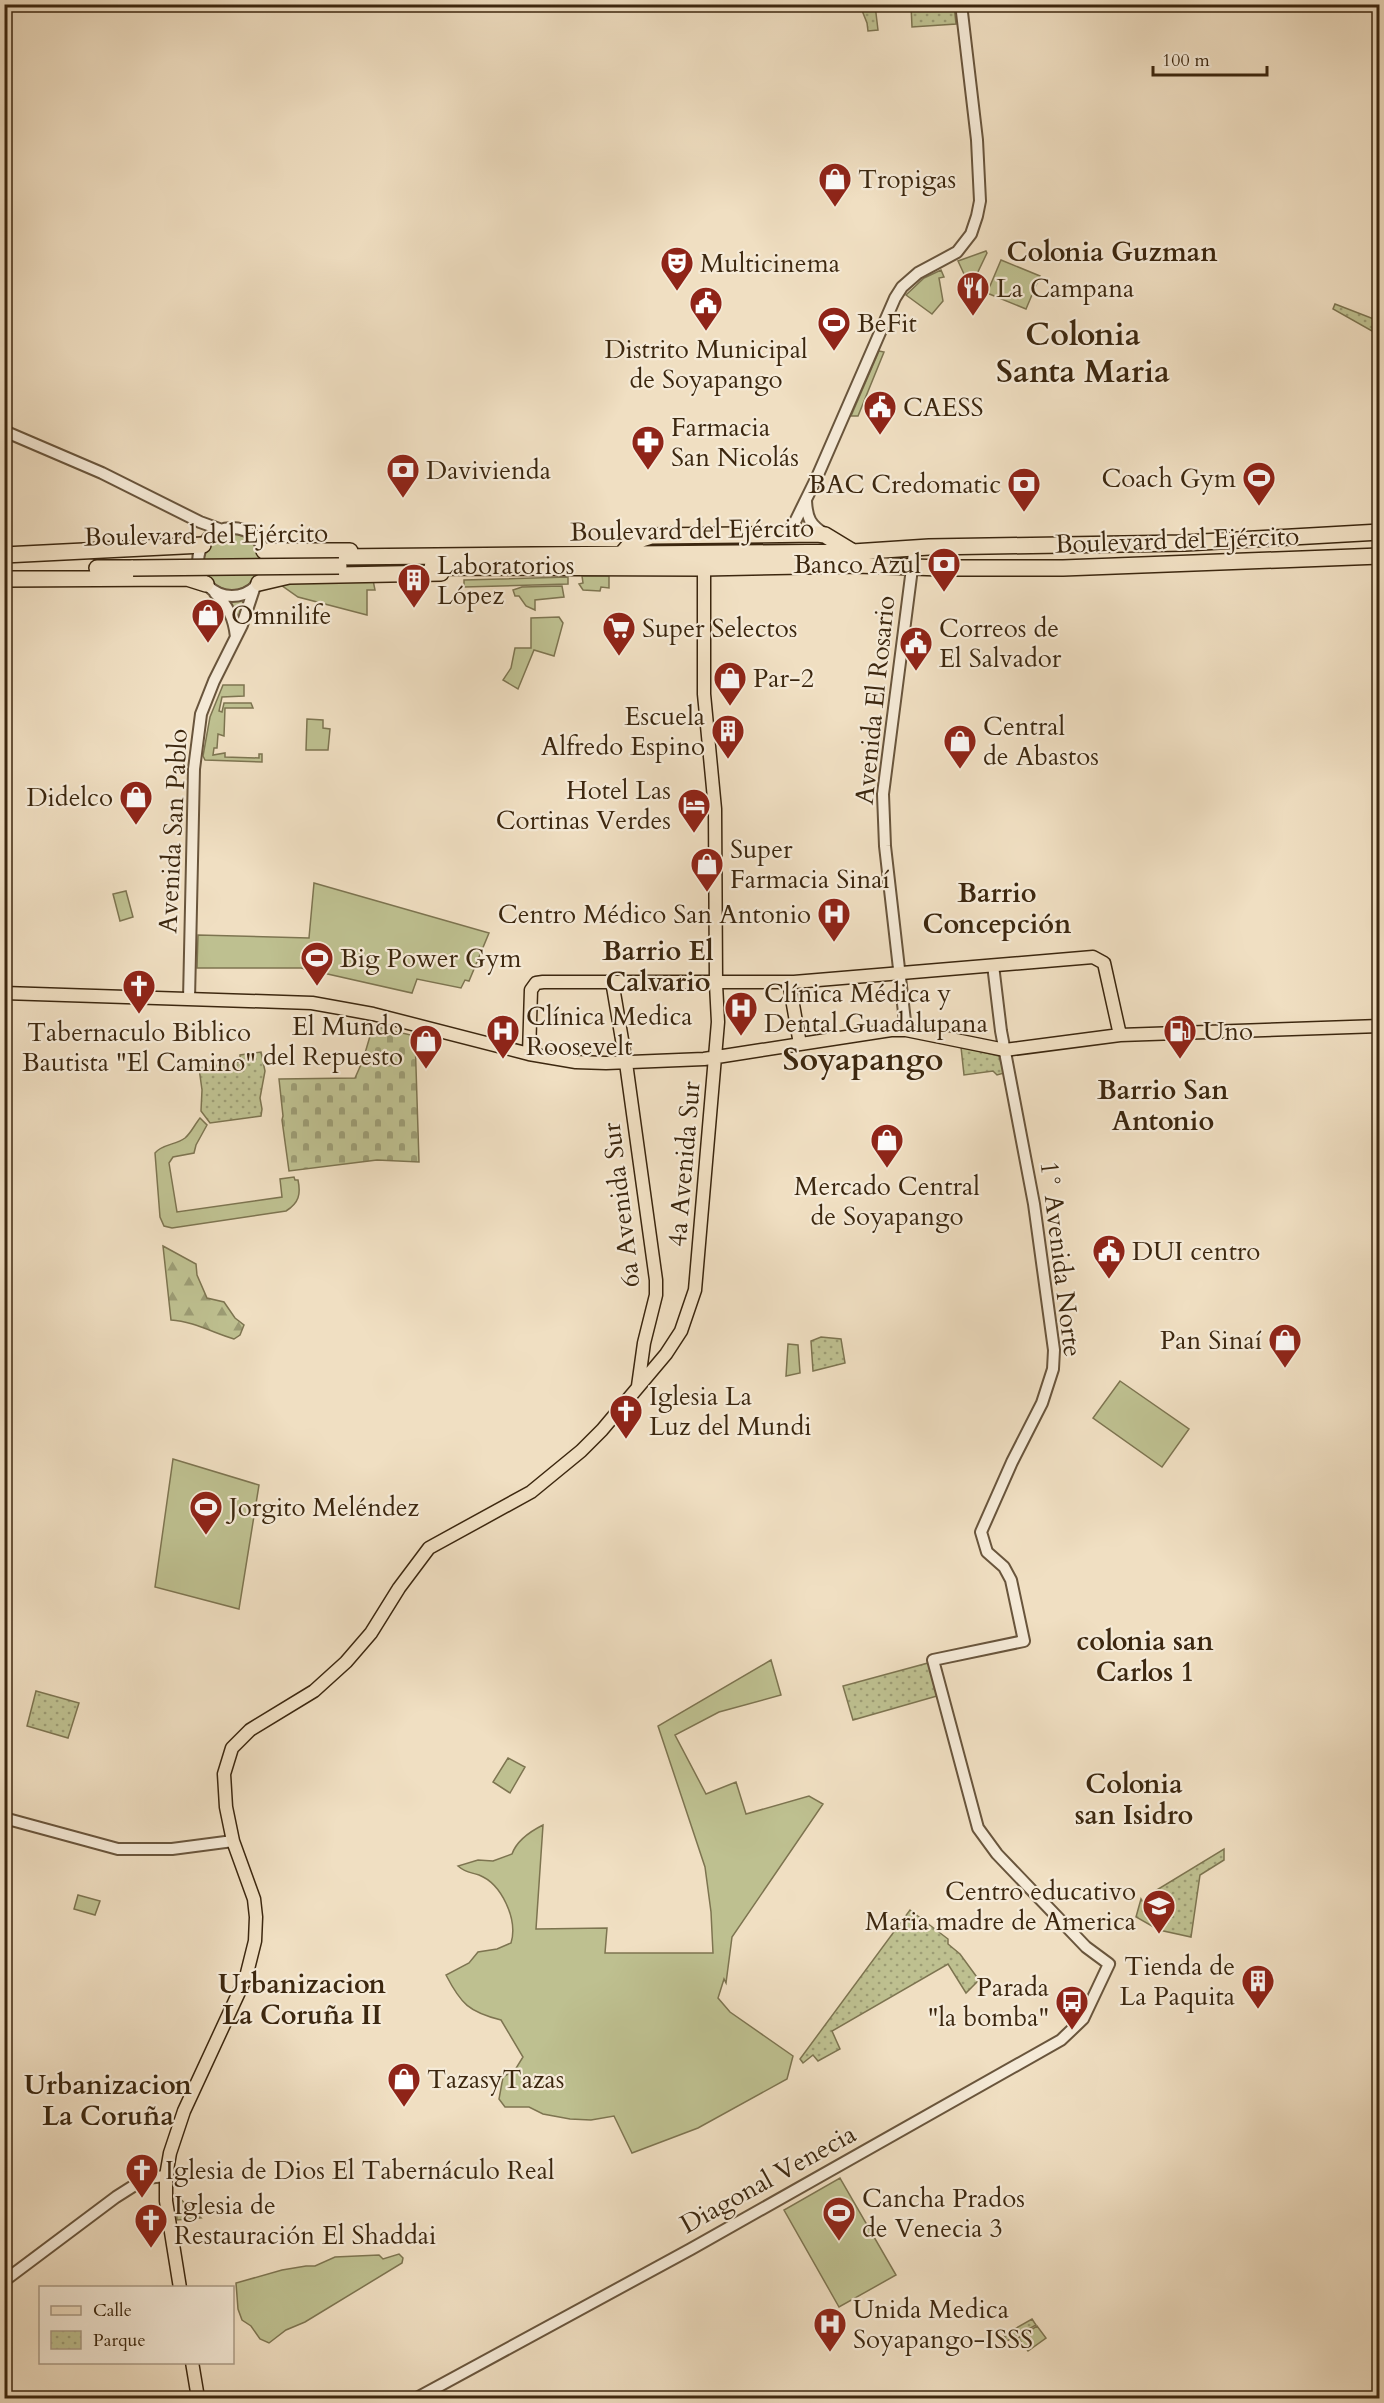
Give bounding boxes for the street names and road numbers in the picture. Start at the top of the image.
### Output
street label: Boulevard del Ejército [569,510,815,550]
street label: Boulevard del Ejército [83,515,329,555]
street label: Boulevard del Ejército [1054,518,1300,562]
street label: Avenida El Rosario [847,594,903,806]
street label: Avenida San Pablo [150,728,196,934]
street label: 4a Avenida Sur [659,1079,709,1248]
street label: 6a Avenida Sur [593,1120,648,1289]
street label: 1° Avenida Norte [1032,1159,1090,1359]
street label: Diagonal Venecia [674,2116,862,2242]

